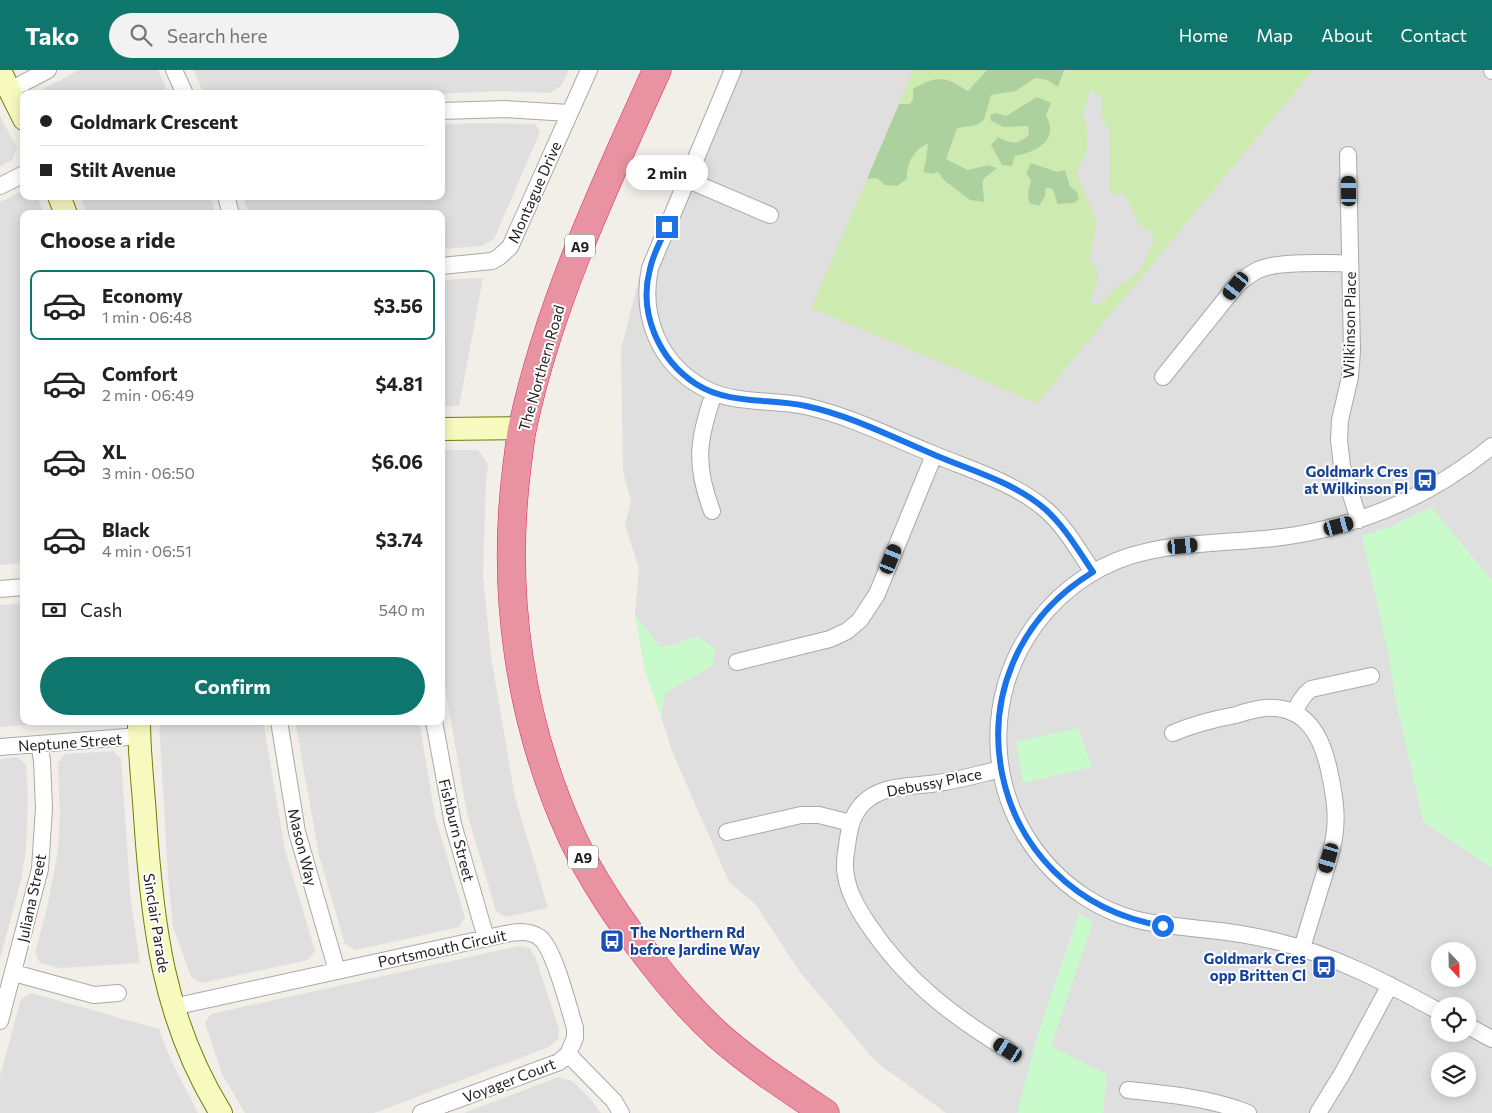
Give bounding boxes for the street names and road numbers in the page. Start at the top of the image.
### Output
street label: Montague Drive [504,138,565,246]
road number: A9 [565,235,595,258]
street label: Wilkinson Place [1339,271,1359,379]
street label: The Northern Road [514,303,568,433]
street label: Neptune Street [17,729,123,755]
street label: Debussy Place [885,764,983,800]
street label: Fishburn Street [436,777,478,883]
street label: Mason Way [285,806,321,888]
road number: A9 [568,846,598,869]
street label: Juliana Street [13,852,49,944]
street label: Sinclair Parade [140,872,174,974]
street label: Portsmouth Circuit [376,926,508,970]
street label: Voyager Court [460,1054,558,1106]

